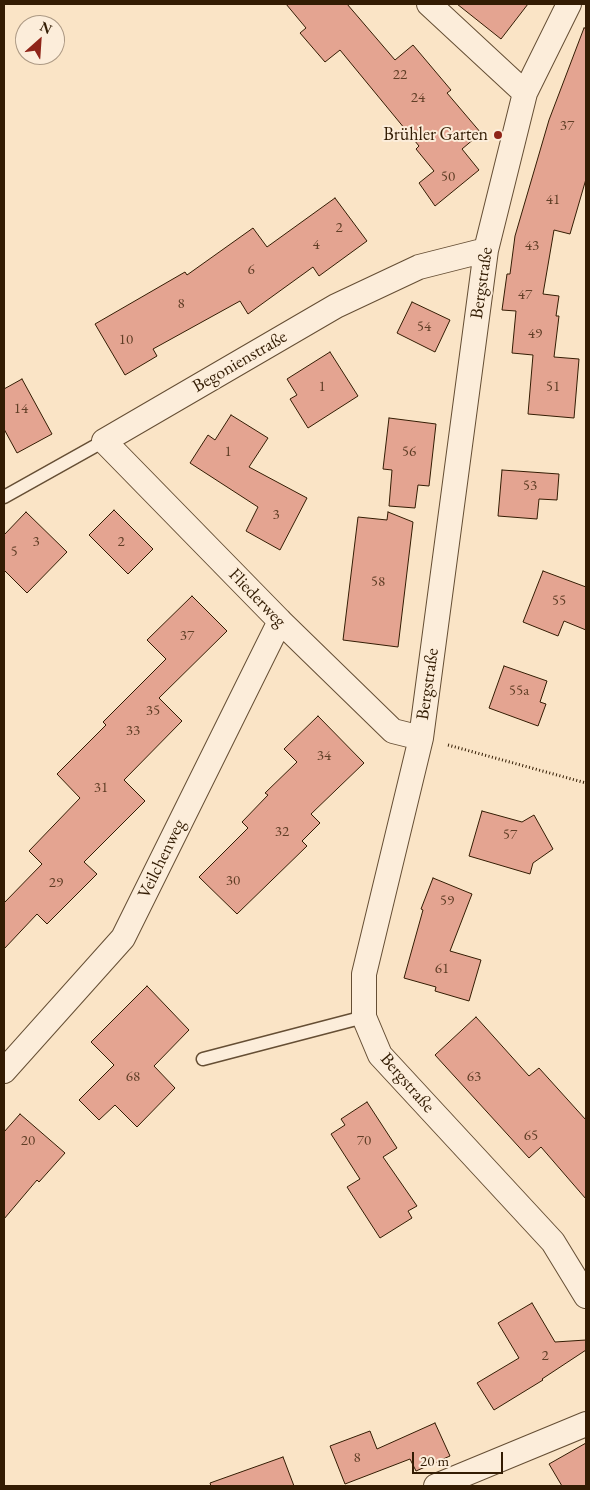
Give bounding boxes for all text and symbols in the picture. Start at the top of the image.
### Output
north arrow [15,15,65,65]
text: N [37,17,55,38]
house number: 22 [393,66,407,84]
house number: 24 [411,89,425,107]
house number: 37 [560,117,574,135]
place label: Brühler Garten [383,124,488,146]
marker: Brühler Garten [492,129,504,141]
house number: 50 [441,168,455,186]
house number: 41 [546,191,560,209]
house number: 2 [335,219,343,237]
house number: 4 [312,236,320,254]
house number: 43 [525,237,539,255]
street label: Bergstraße [466,246,498,320]
house number: 6 [247,261,255,279]
house number: 47 [518,286,532,304]
house number: 8 [177,295,185,313]
house number: 54 [417,318,431,336]
house number: 49 [528,325,542,343]
street label: Begonienstraße [189,326,291,398]
house number: 10 [119,331,133,349]
house number: 1 [318,378,326,396]
house number: 51 [546,378,560,396]
house number: 14 [14,400,28,418]
house number: 1 [224,443,232,461]
house number: 56 [402,443,416,461]
house number: 53 [523,477,537,495]
house number: 3 [272,506,280,524]
house number: 3 [32,533,40,551]
house number: 2 [117,533,125,551]
house number: 5 [10,543,18,561]
street label: Fliederweg [224,564,290,632]
house number: 58 [371,573,385,591]
house number: 55 [552,592,566,610]
house number: 37 [180,627,194,645]
street label: Bergstraße [412,647,444,721]
house number: 55a [509,682,529,700]
house number: 35 [146,702,160,720]
house number: 33 [126,722,140,740]
house number: 34 [317,747,331,765]
house number: 31 [94,779,108,797]
street label: Veilchenweg [134,816,190,902]
house number: 32 [275,823,289,841]
house number: 57 [503,826,517,844]
house number: 30 [226,872,240,890]
house number: 29 [49,874,63,892]
house number: 59 [440,892,454,910]
house number: 61 [435,960,449,978]
street label: Bergstraße [375,1049,439,1117]
house number: 68 [126,1068,140,1086]
house number: 63 [467,1068,481,1086]
house number: 65 [524,1127,538,1145]
house number: 20 [21,1132,35,1150]
house number: 70 [357,1132,371,1150]
house number: 2 [541,1347,549,1365]
scale bar [415,1442,506,1474]
house number: 8 [353,1449,361,1467]
text: 20 m [420,1451,449,1470]

